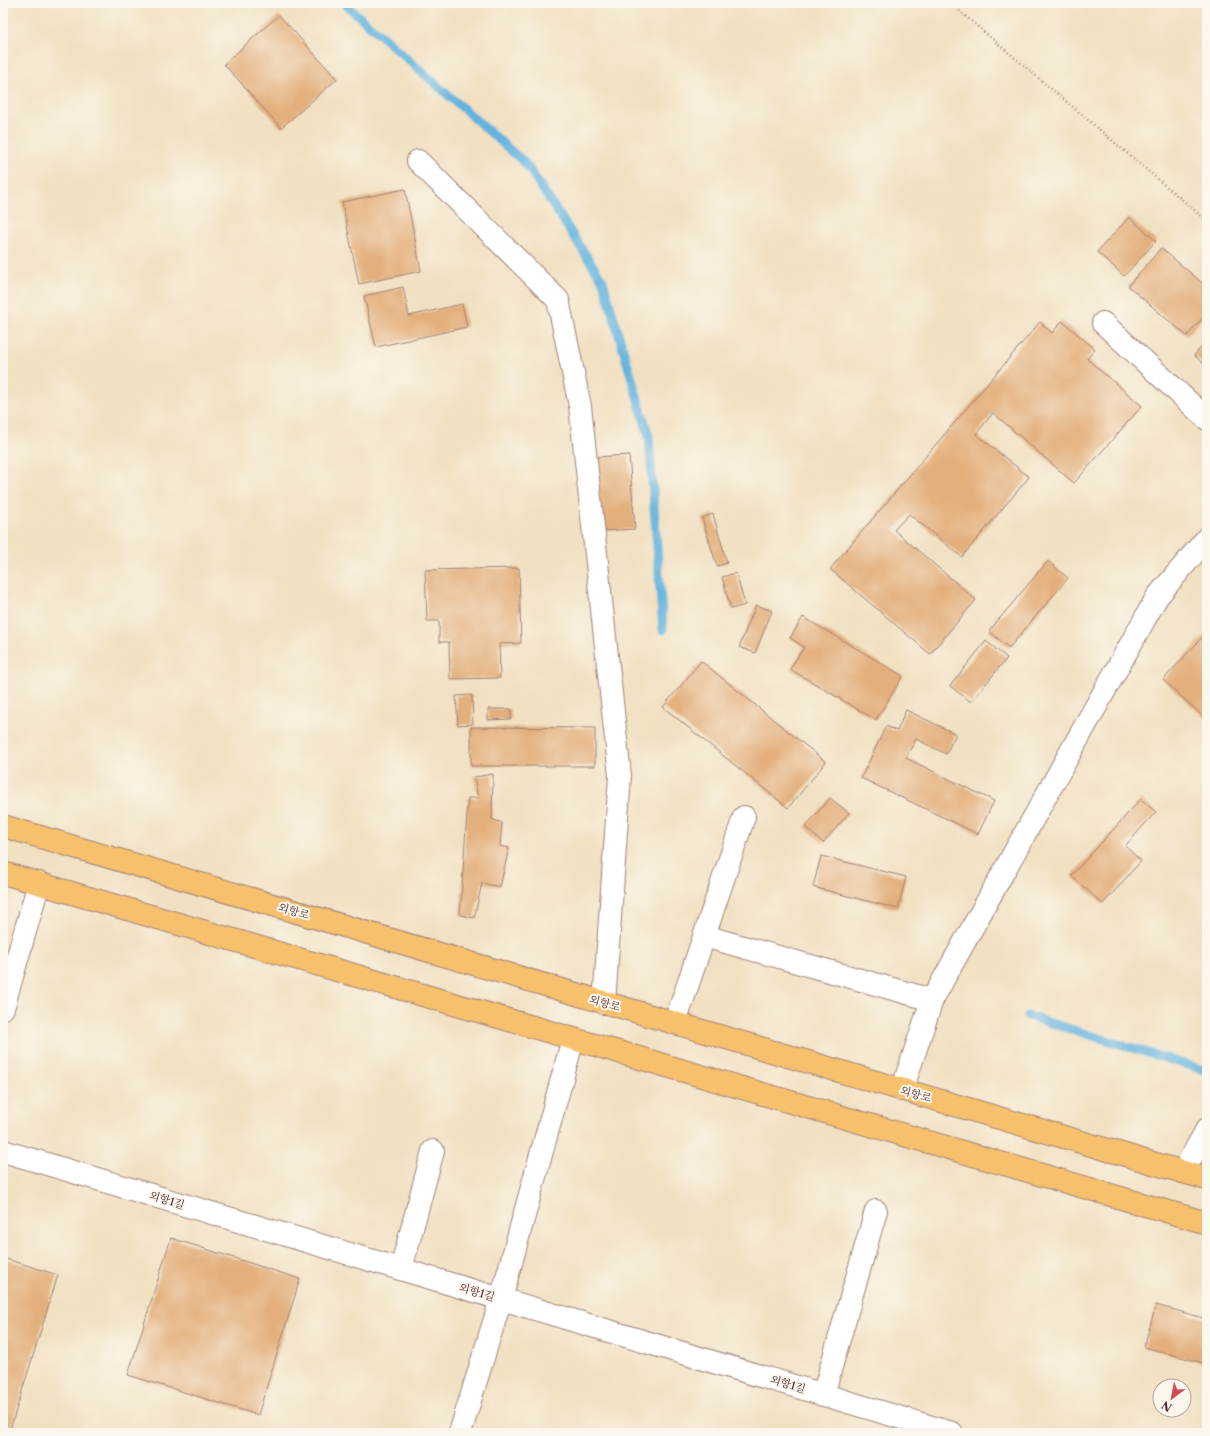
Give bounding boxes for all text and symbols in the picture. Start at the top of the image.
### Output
street label: 외항로 [277,900,312,922]
street label: 외항로 [588,992,623,1014]
street label: 외항로 [899,1083,934,1105]
street label: 외항1길 [147,1188,187,1212]
street label: 외항1길 [458,1280,496,1304]
street label: 외항1길 [768,1372,808,1396]
north arrow [1152,1378,1192,1418]
text: N [1159,1398,1174,1415]

